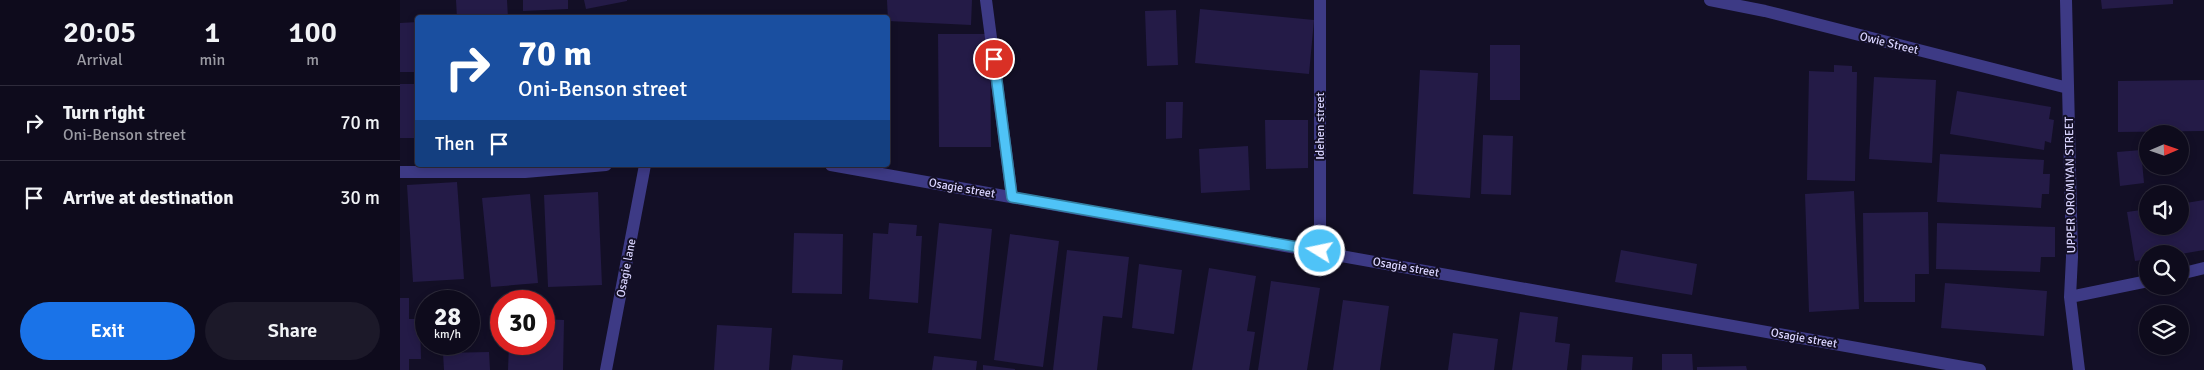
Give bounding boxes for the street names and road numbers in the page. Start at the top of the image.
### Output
street label: Owie Street [1858,29,1920,58]
street label: Idehen street [1313,92,1328,160]
street label: UPPER OROMIYAN STREET [2062,116,2079,254]
street label: Osagie street [928,175,996,202]
street label: Osagie lane [613,237,640,299]
street label: Osagie street [1372,254,1440,281]
street label: Osagie street [1770,325,1838,352]

